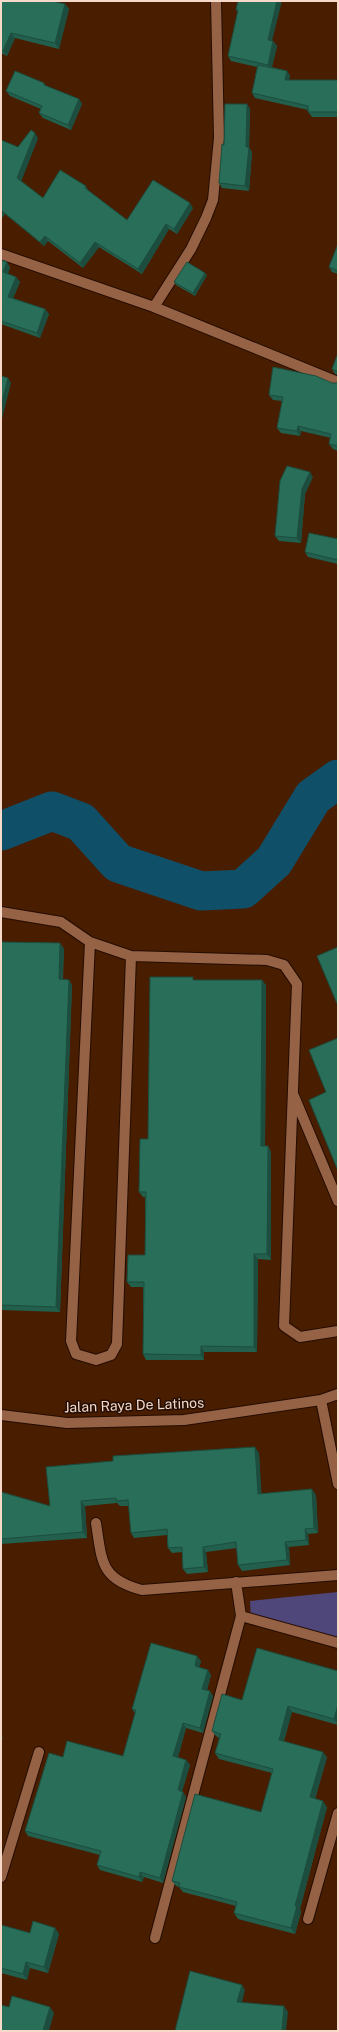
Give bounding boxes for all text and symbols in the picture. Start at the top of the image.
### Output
street label: Jalan Raya De Latinos [64,1395,204,1415]

